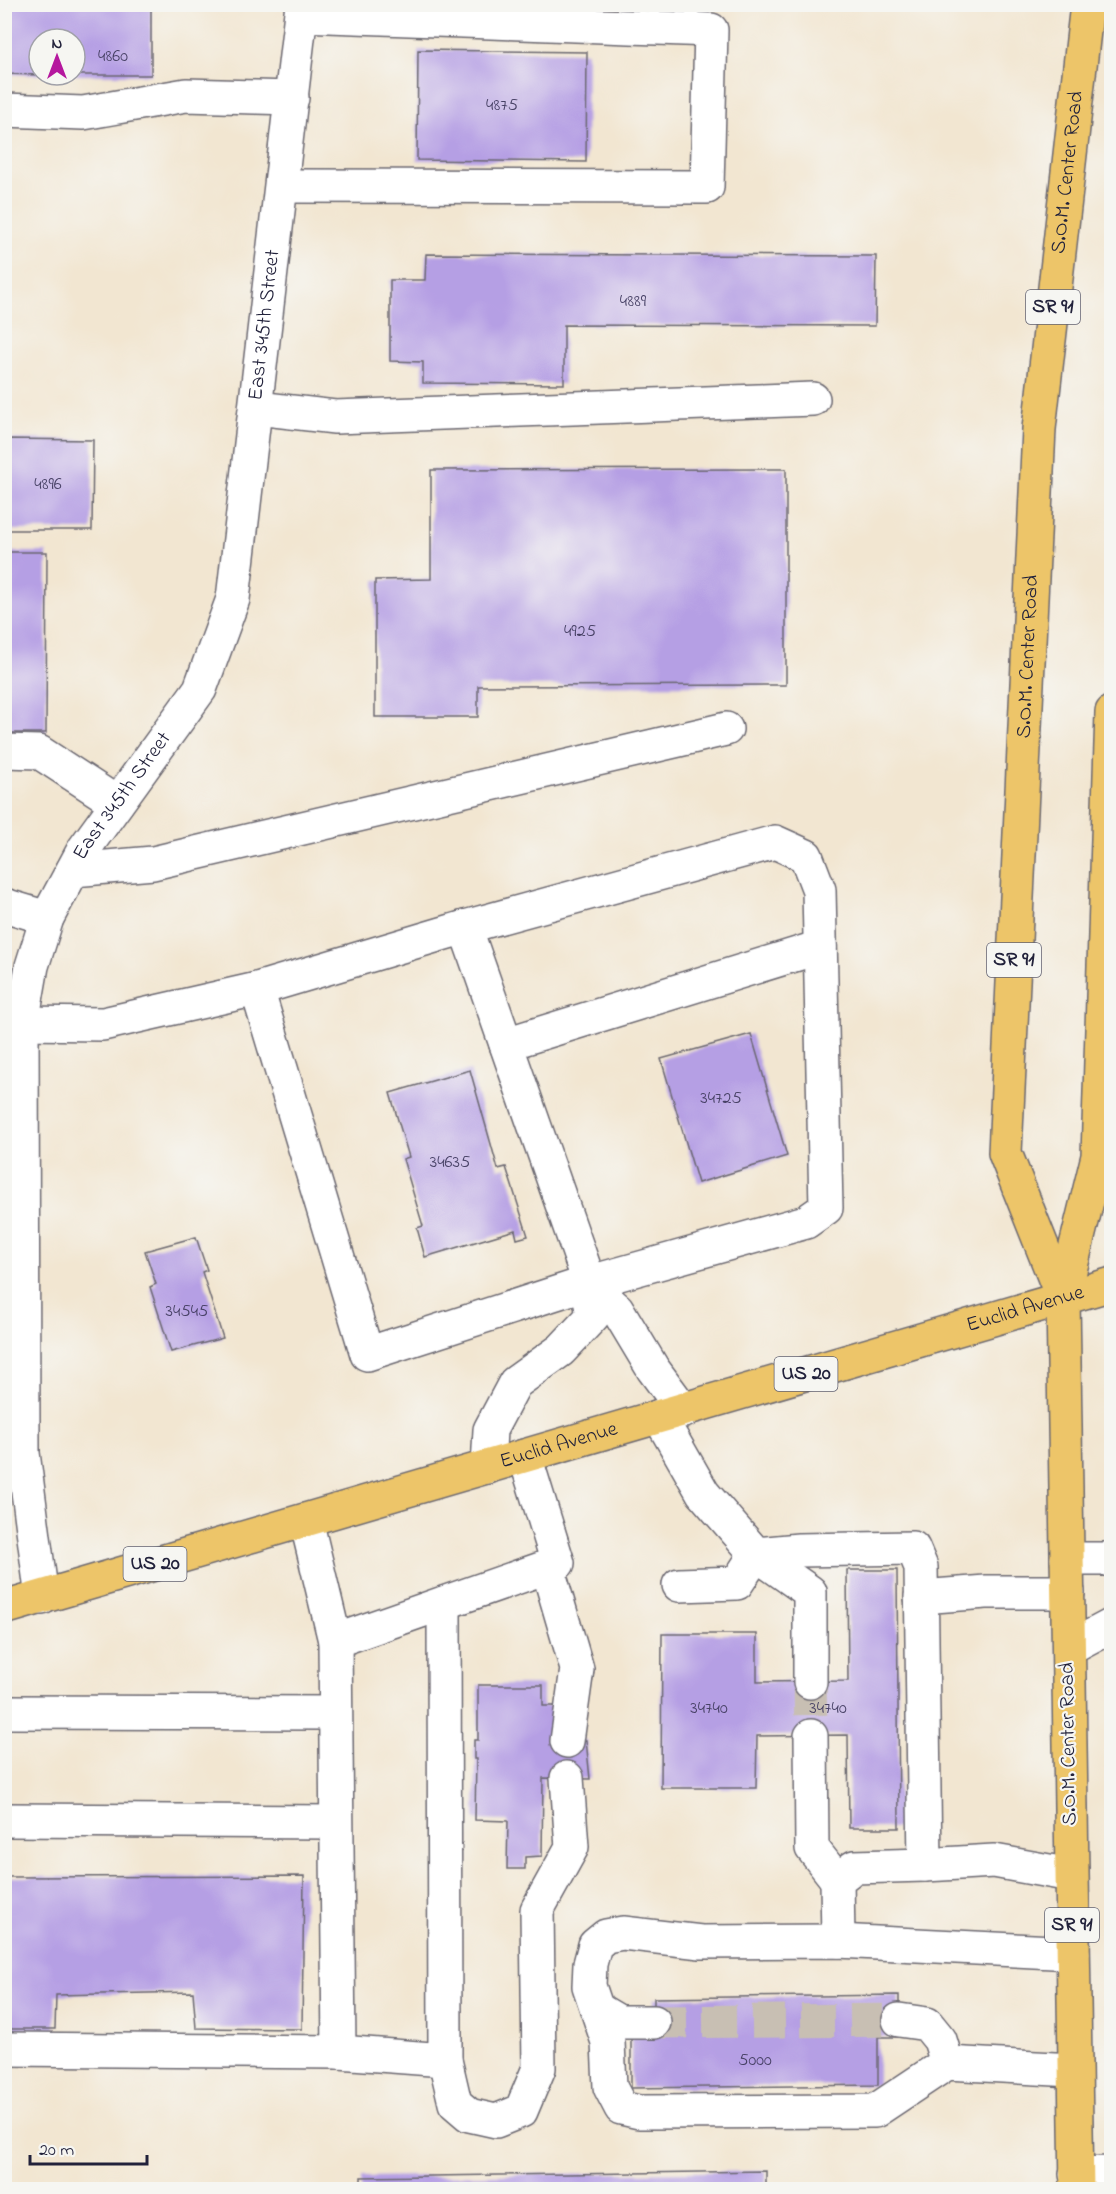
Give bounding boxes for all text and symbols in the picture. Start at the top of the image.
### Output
north arrow [27,27,87,87]
text: N [52,32,63,56]
house number: 4860 [98,44,128,70]
street label: S.O.M. Center Road [1044,89,1092,255]
house number: 4875 [486,93,518,119]
street label: East 345th Street [241,248,288,402]
house number: 4889 [620,289,647,315]
road number: SR 91 [1026,290,1080,324]
house number: 4896 [34,472,62,498]
street label: S.O.M. Center Road [1009,574,1047,739]
house number: 4925 [564,619,596,645]
street label: East 345th Street [66,726,179,865]
road number: SR 91 [987,943,1041,977]
house number: 34725 [700,1086,742,1112]
house number: 34635 [430,1150,470,1176]
street label: Euclid Avenue [963,1278,1088,1341]
house number: 34545 [166,1299,208,1325]
road number: US 20 [774,1357,838,1391]
street label: Euclid Avenue [496,1414,622,1477]
road number: US 20 [124,1547,186,1581]
street label: S.O.M. Center Road [1053,1662,1085,1826]
house number: 34740 [690,1696,728,1722]
house number: 34740 [809,1696,847,1722]
road number: SR 91 [1045,1908,1099,1942]
house number: 5000 [738,2048,772,2074]
scale bar [30,2128,147,2166]
text: 20 m [39,2138,74,2164]

